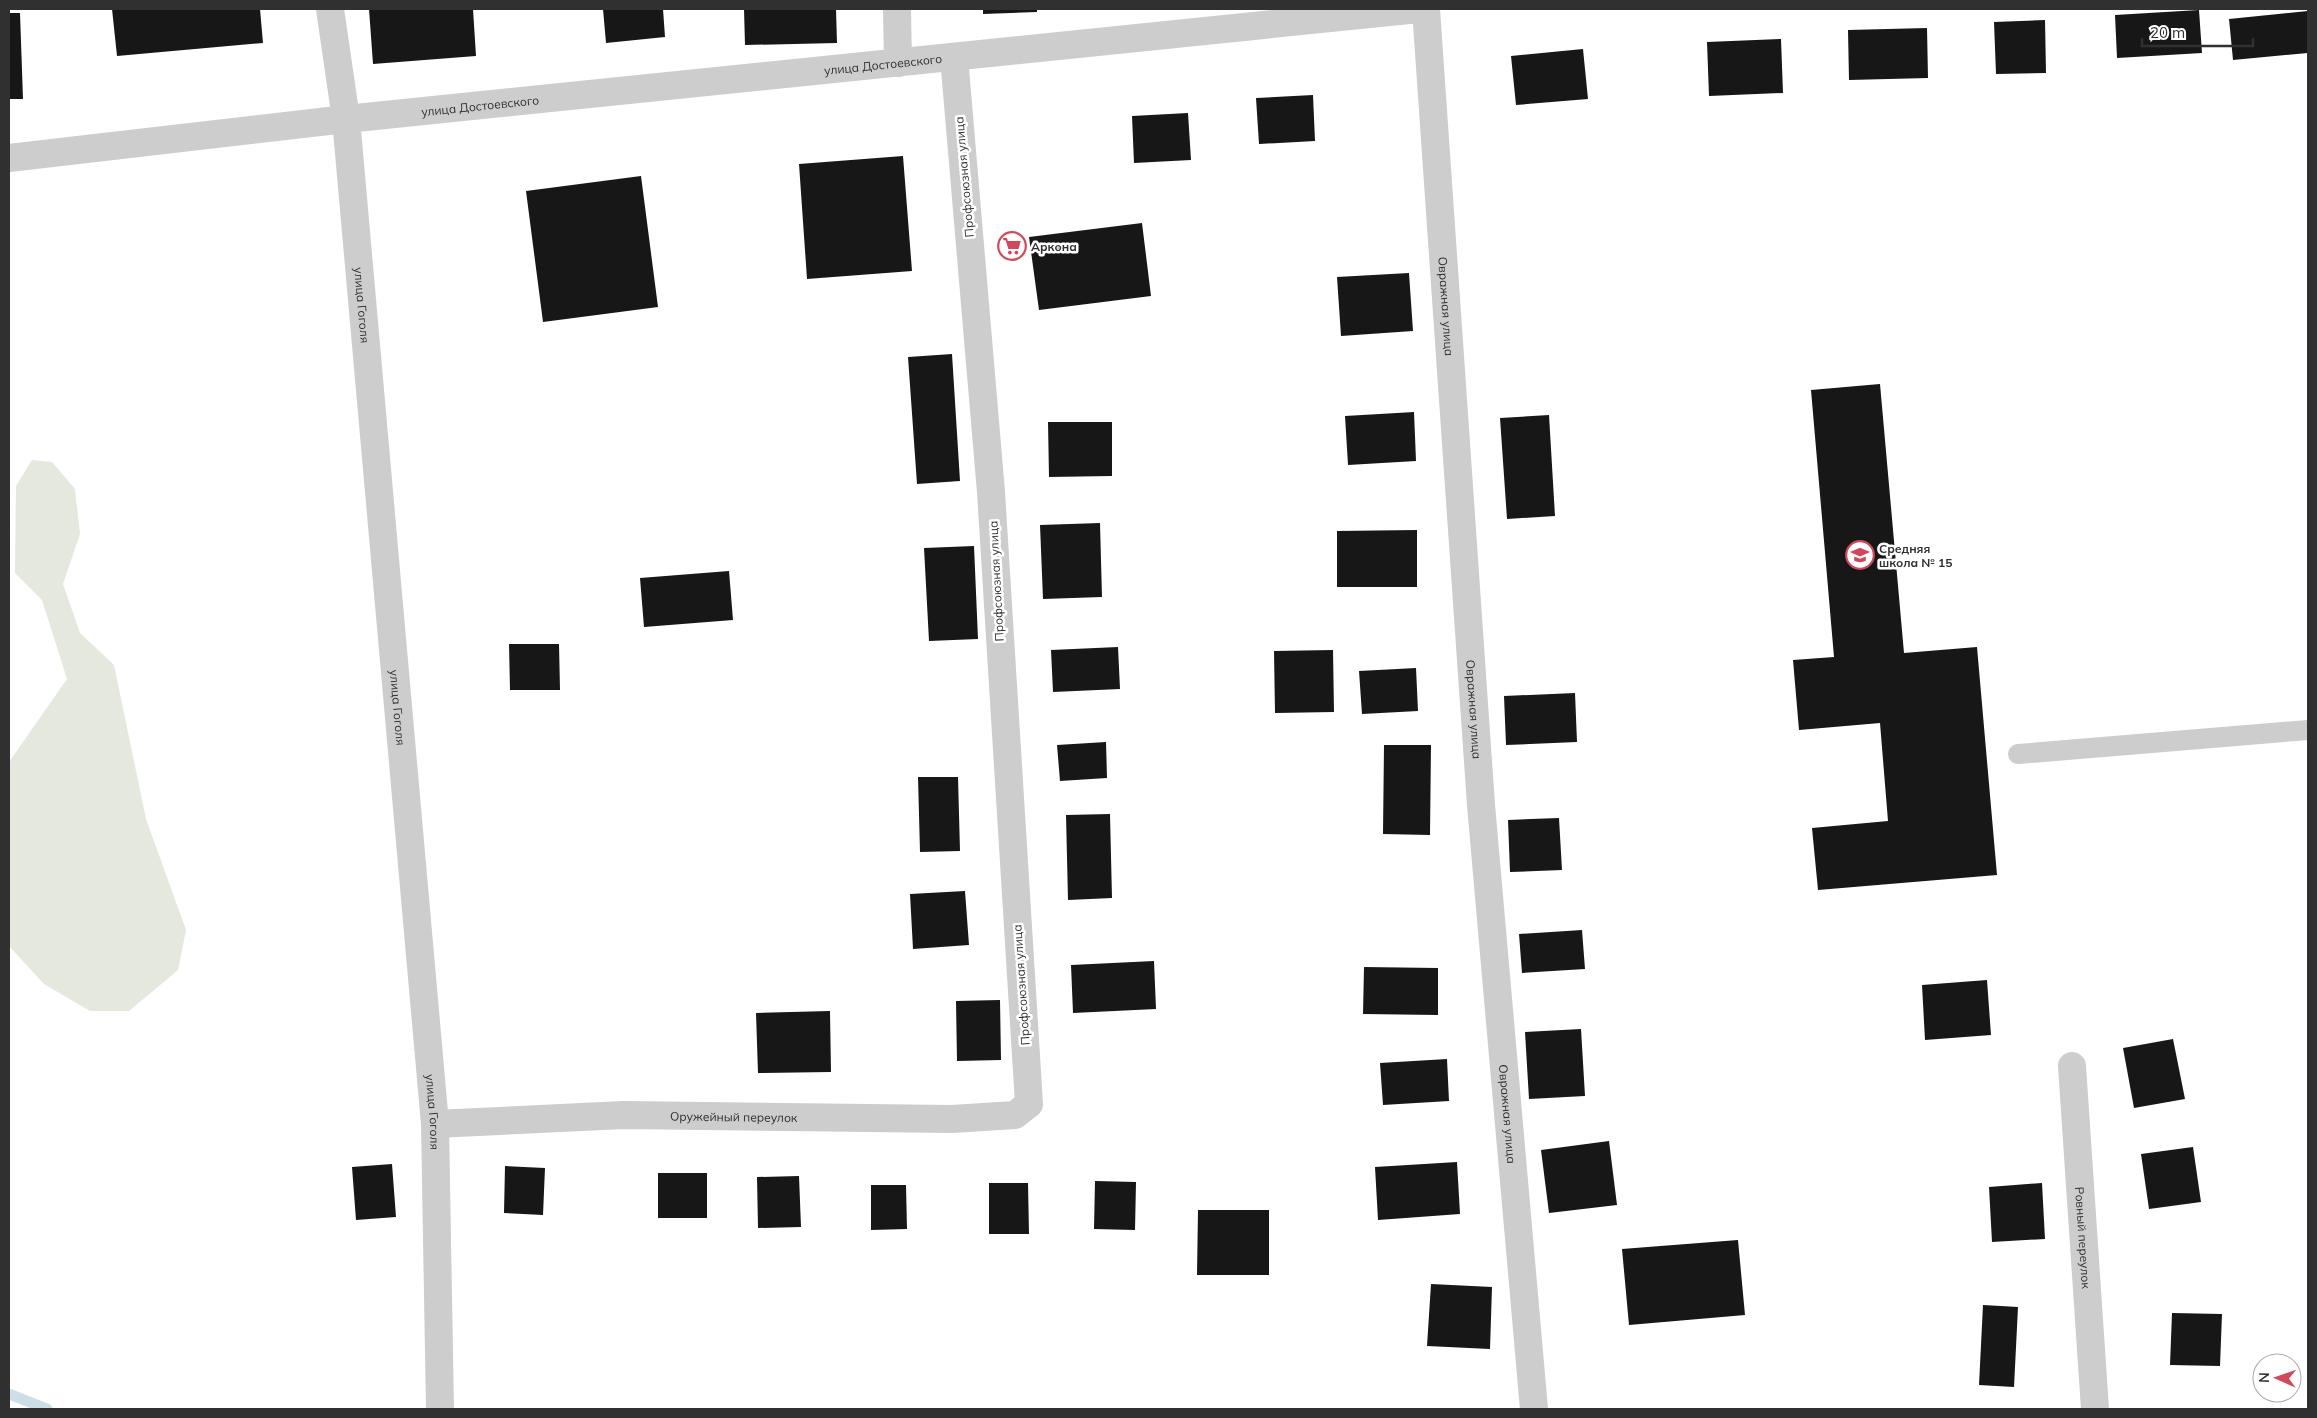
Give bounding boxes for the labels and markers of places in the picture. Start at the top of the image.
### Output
supermarket icon: Аркона [997,231,1027,261]
place label: Аркона [1031,239,1077,254]
school or university icon: Средняя школа № 15 [1845,540,1875,570]
place label: Средняя школа № 15 [1879,541,1952,570]

